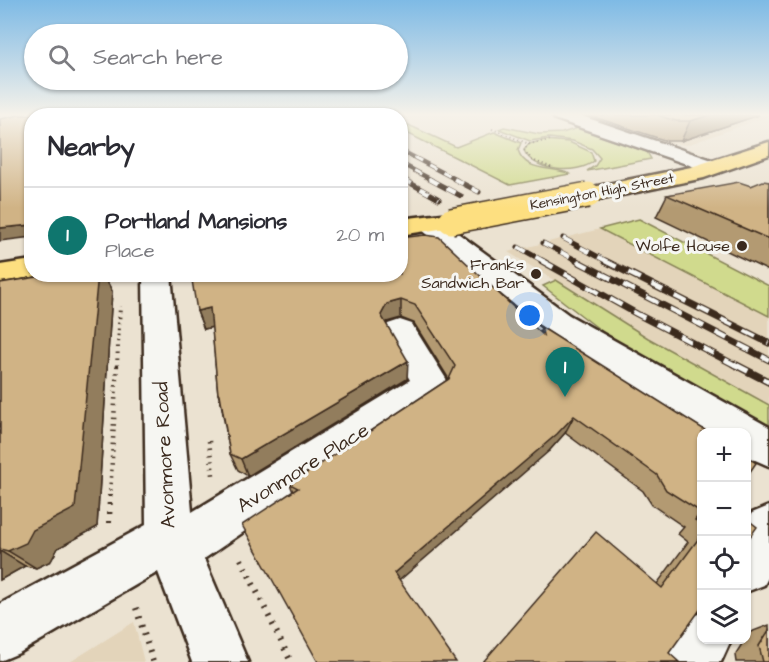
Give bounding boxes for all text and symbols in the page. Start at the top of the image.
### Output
search box [24,24,408,90]
icon: search [45,41,78,74]
text: Search here [93,42,223,73]
text: Nearby [48,129,135,165]
street label: Kensington High Street [528,168,676,216]
text: Portland Mansions [105,206,287,237]
text: 1 [66,221,69,249]
text: 20 m [336,221,384,249]
place label: Wolfe House [635,235,730,257]
text: Place [105,237,155,265]
marker: Wolfe House [735,239,749,253]
place label: Franks Sandwich Bar [421,254,524,294]
marker: Franks Sandwich Bar [529,267,543,281]
your location [515,301,544,330]
pin: 1 [546,348,584,397]
street label: Avonmore Road [147,381,183,529]
street label: Avonmore Place [232,416,374,520]
map controls [697,428,751,644]
button: + [697,428,751,482]
button: − [697,482,751,536]
button: locate [697,536,751,590]
button: layers [697,590,751,644]

